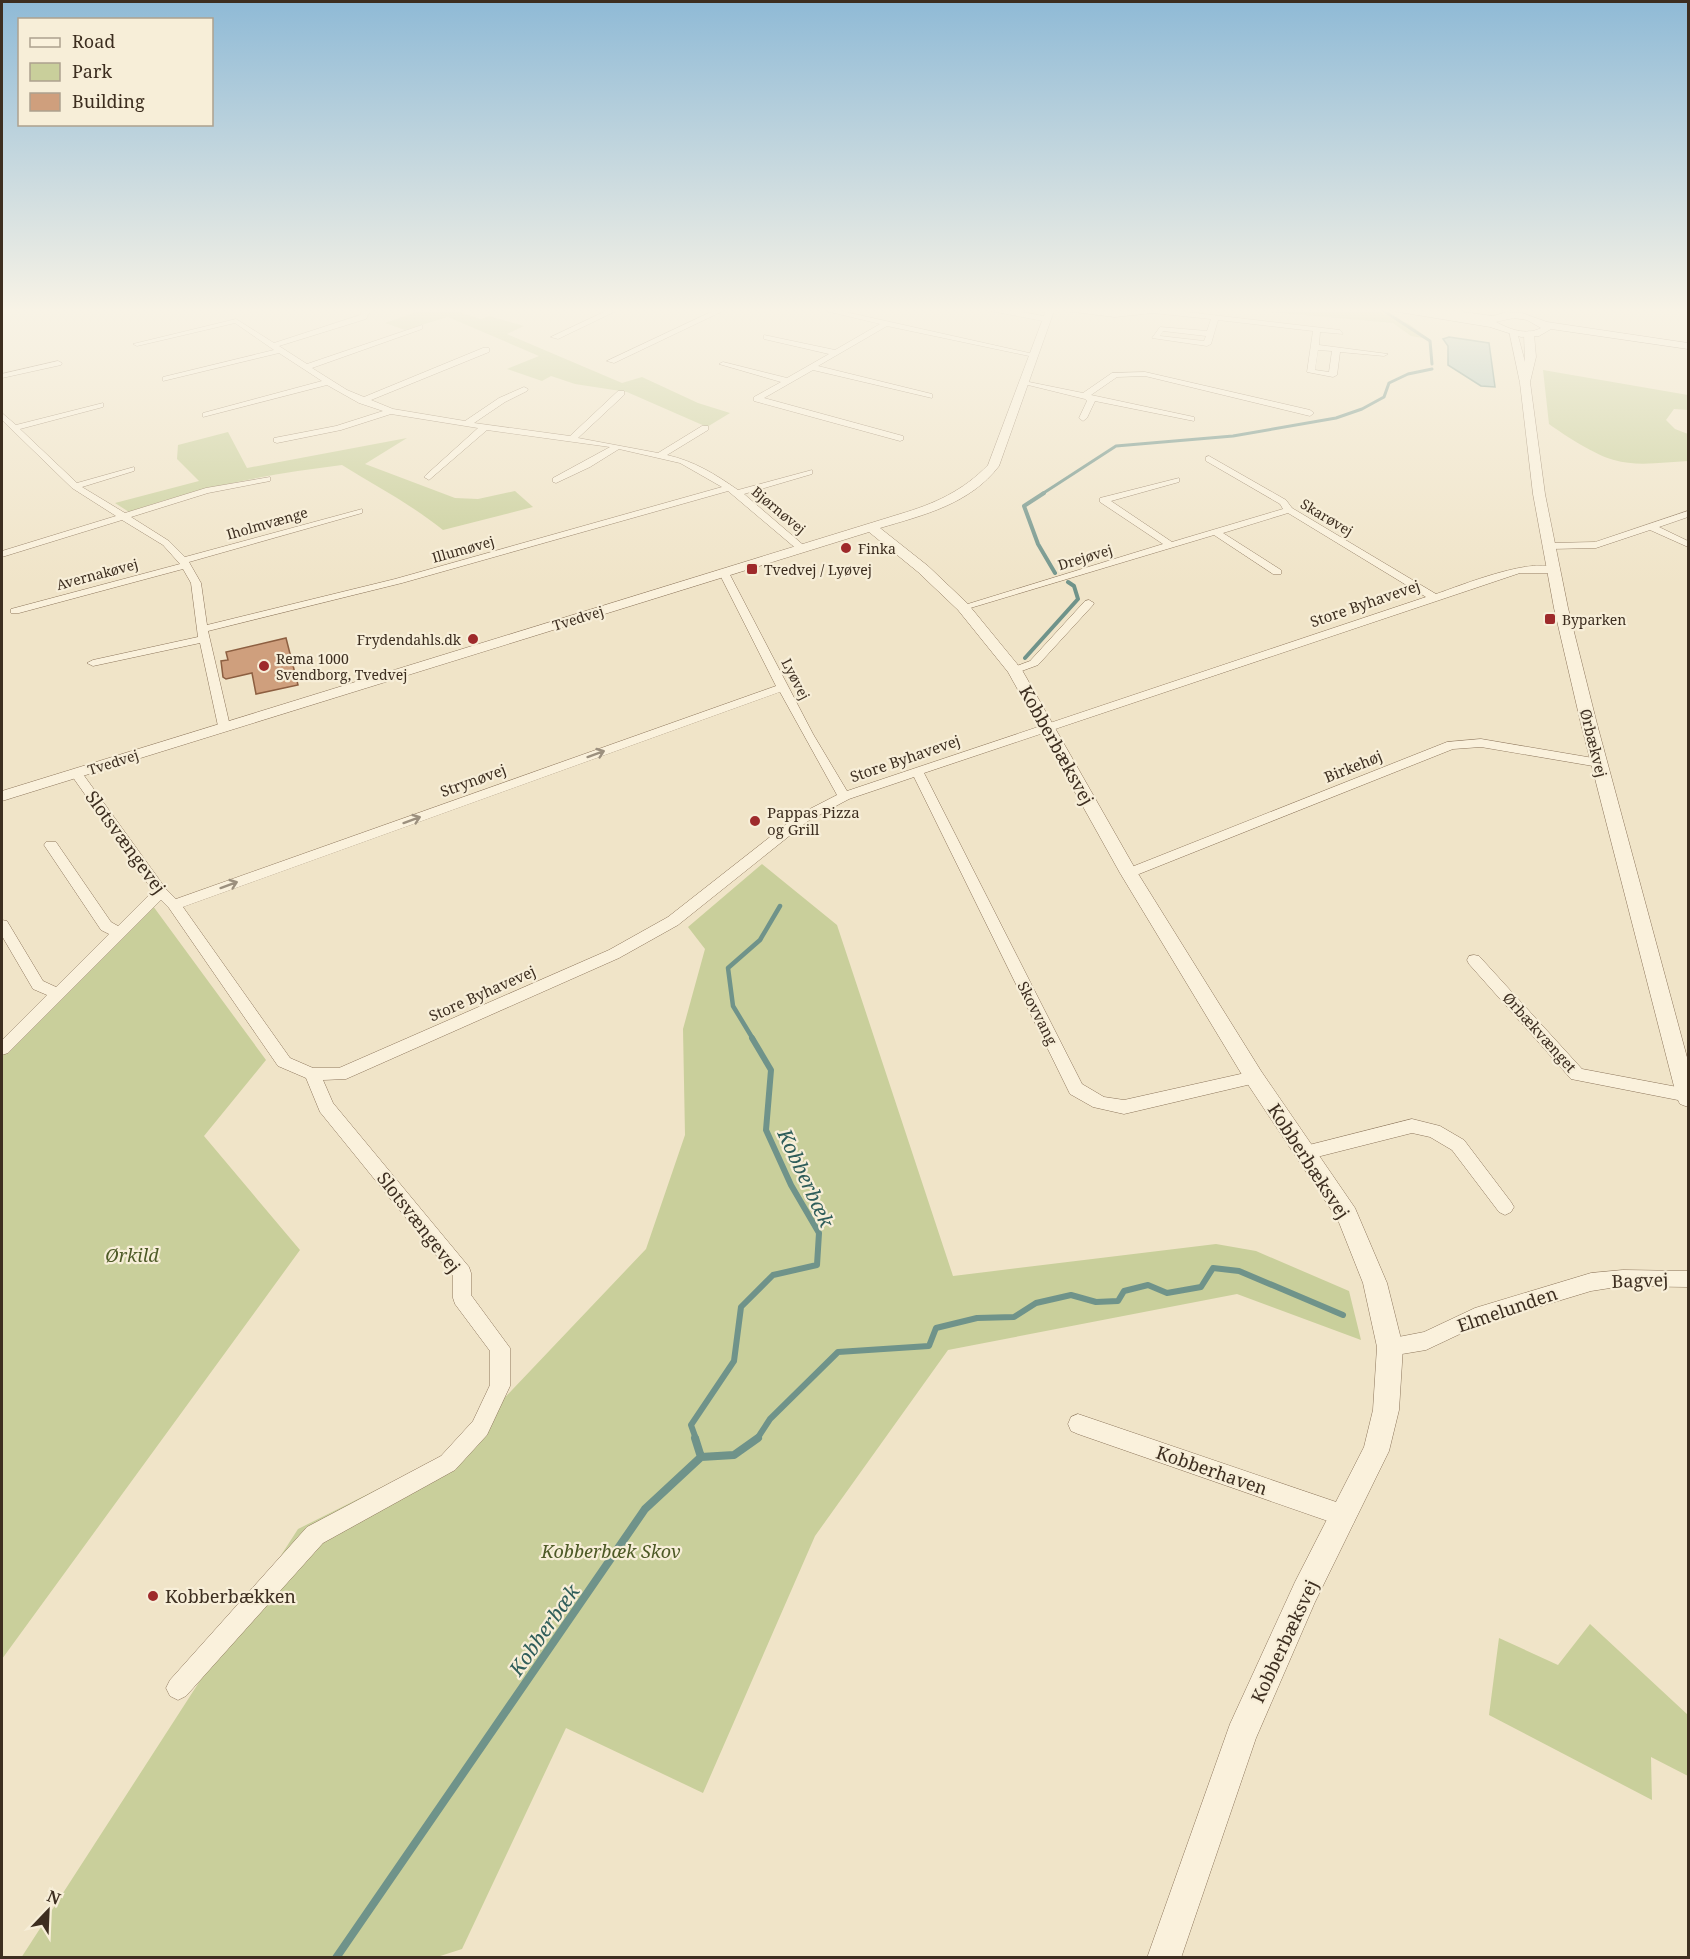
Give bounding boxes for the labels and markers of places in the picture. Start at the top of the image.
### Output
place label: Finka [858,539,896,558]
marker: Finka [839,541,853,555]
place label: Tvedvej / Lyøvej [764,560,872,579]
marker: Tvedvej / Lyøvej [745,562,759,576]
place label: Byparken [1562,610,1626,629]
marker: Byparken [1543,612,1557,626]
place label: Frydendahls.dk [357,630,462,649]
marker: Frydendahls.dk [466,632,480,646]
place label: Rema 1000 Svendborg, Tvedvej [276,649,407,684]
marker: Rema 1000 Svendborg, Tvedvej [257,659,271,673]
place label: Pappas Pizza og Grill [767,802,860,839]
marker: Pappas Pizza og Grill [748,814,762,828]
place label: Kobberbækken [165,1584,296,1608]
marker: Kobberbækken [146,1589,160,1603]

